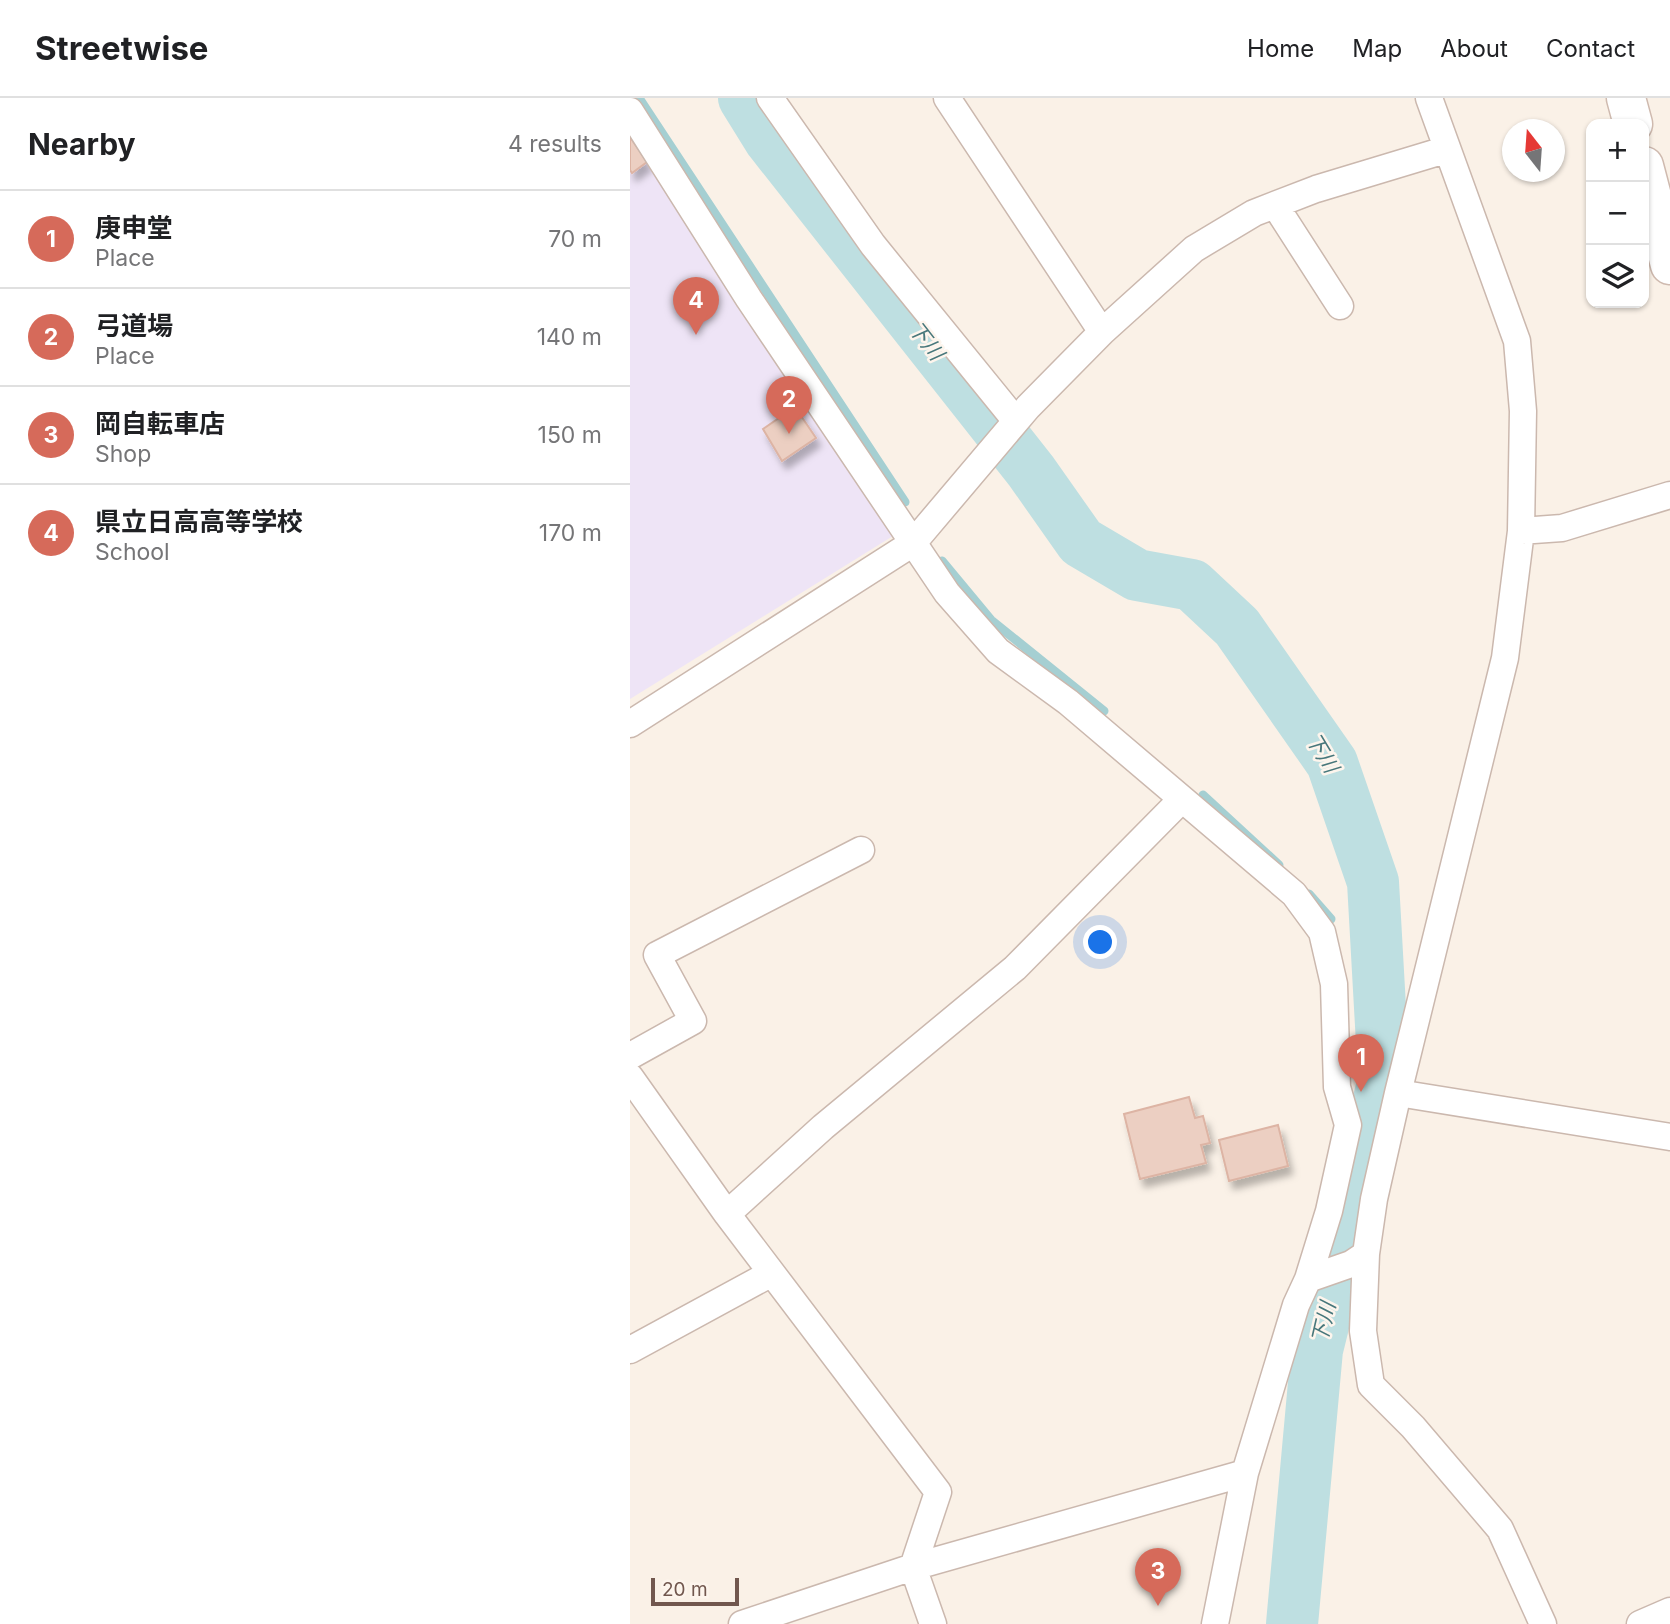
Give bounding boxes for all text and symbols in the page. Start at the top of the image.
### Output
text: Streetwise [35,28,209,68]
text: Home [1247,34,1314,63]
text: Map [1352,34,1402,63]
text: About [1440,34,1508,63]
text: Contact [1546,34,1635,63]
north arrow [1502,119,1565,182]
map controls [1586,119,1649,308]
button: + [1586,119,1649,182]
text: Nearby [28,126,136,162]
text: 4 results [508,130,602,158]
button: − [1586,182,1649,245]
text: 庚申堂 [95,212,173,243]
text: 1 [46,225,56,253]
text: 70 m [548,225,602,253]
text: Place [95,244,155,272]
button: layers [1586,245,1649,308]
pin: 4 [673,277,719,335]
text: 弓道場 [95,310,173,341]
water label: 下川 [904,316,950,367]
text: 2 [44,323,58,351]
text: 140 m [537,323,602,351]
text: Place [95,342,155,370]
pin: 2 [766,376,812,434]
text: 岡自転車店 [95,408,225,439]
text: 3 [44,421,58,449]
text: 150 m [538,421,602,449]
text: Shop [95,440,151,468]
text: 県立日高高等学校 [95,506,303,537]
text: 4 [43,519,59,547]
text: 170 m [539,519,602,547]
text: School [95,538,170,566]
water label: 下川 [1301,728,1345,779]
your location [1083,925,1117,959]
pin: 1 [1338,1034,1384,1092]
water label: 下川 [1307,1298,1341,1346]
pin: 3 [1135,1548,1181,1606]
scale bar [651,1575,738,1607]
text: 20 m [662,1578,708,1601]

